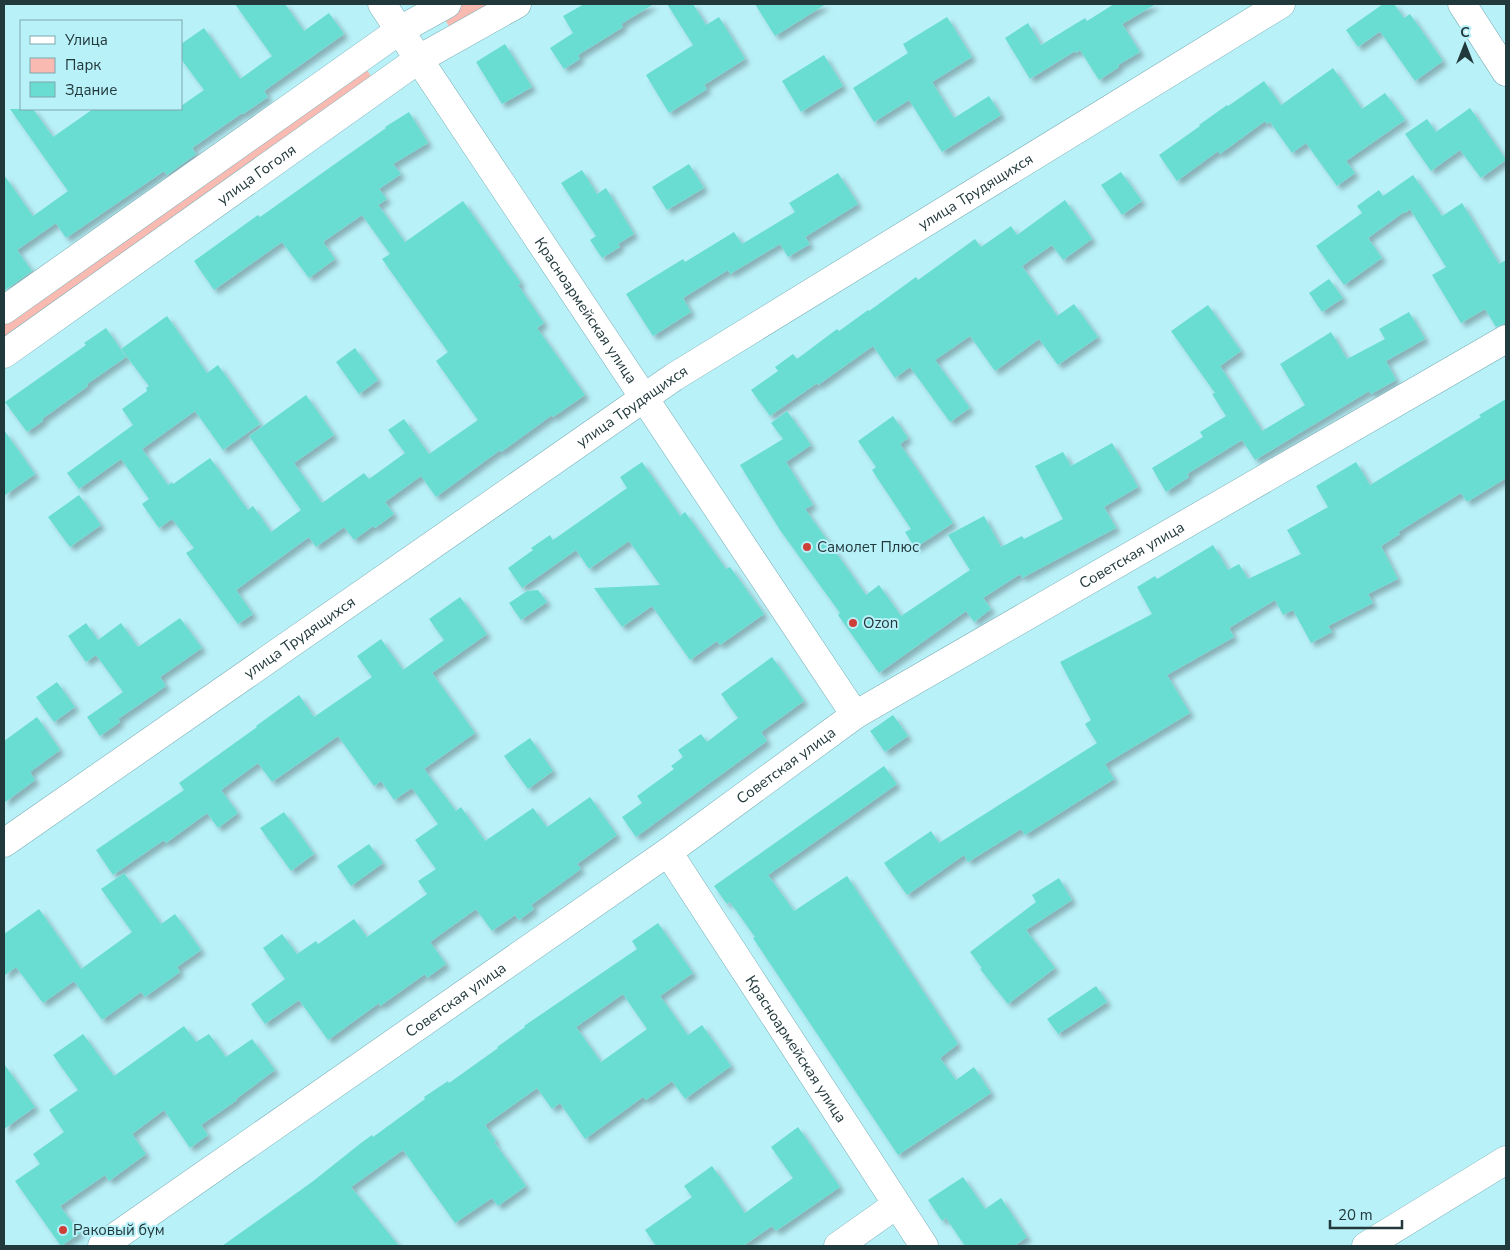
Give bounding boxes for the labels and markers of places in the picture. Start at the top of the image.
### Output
place label: Самолет Плюс [817,537,919,557]
marker: Самолет Плюс [801,541,813,553]
place label: Ozon [863,613,898,633]
marker: Ozon [847,617,859,629]
place label: Раковый бум [73,1220,165,1240]
marker: Раковый бум [57,1224,69,1236]

